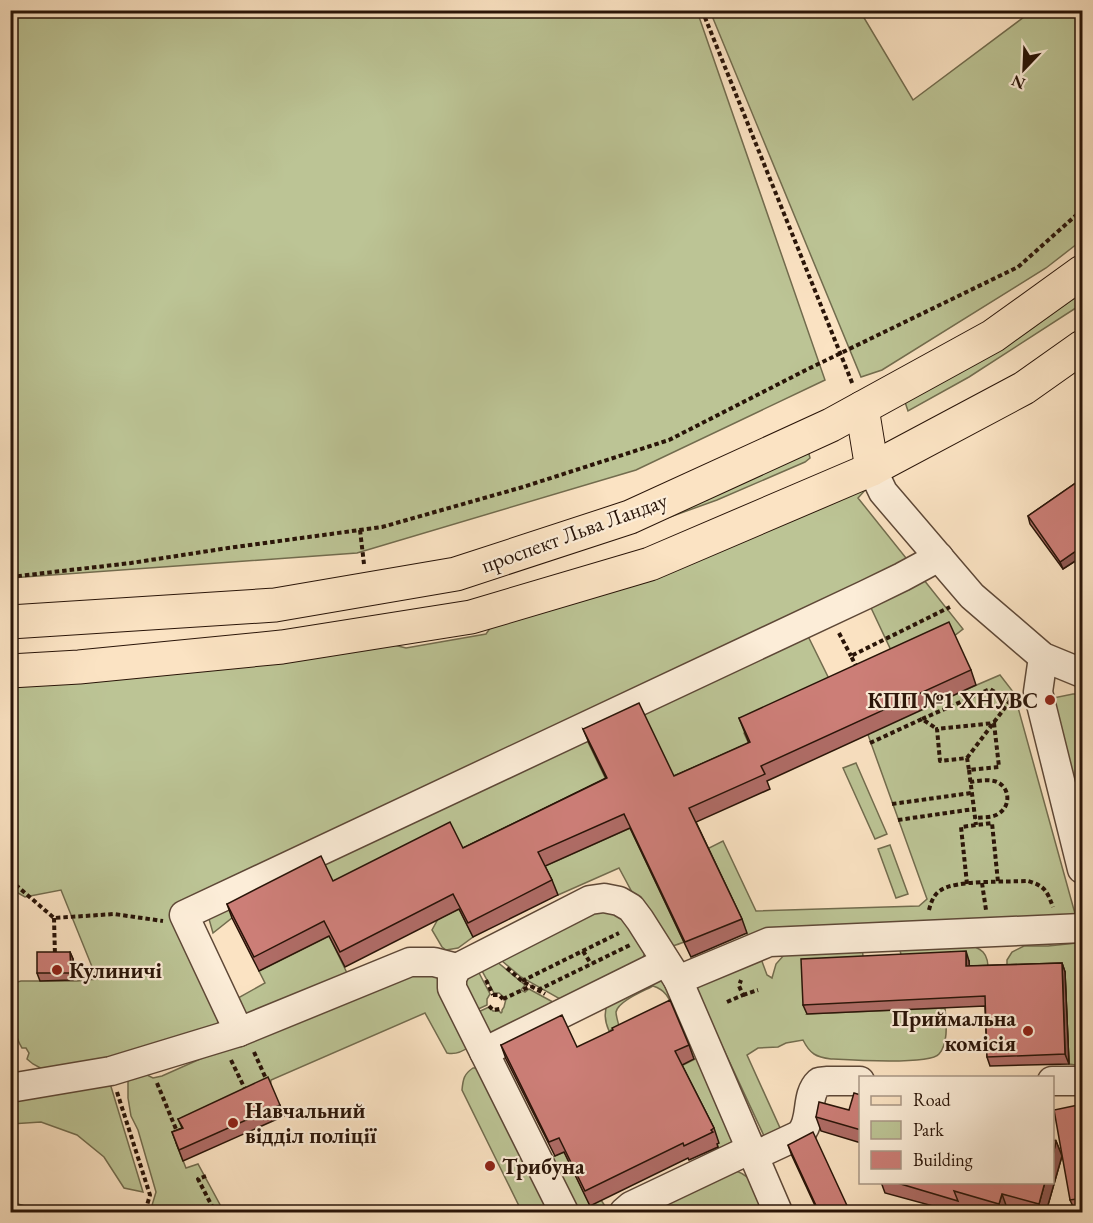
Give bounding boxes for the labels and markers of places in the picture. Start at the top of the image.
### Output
place label: КПП №1 ХНУВС [868,686,1038,715]
marker: КПП №1 ХНУВС [1043,693,1057,707]
place label: Кулиничі [69,956,163,985]
marker: Кулиничі [50,963,64,977]
place label: Приймальна комісія [892,1004,1016,1058]
marker: Приймальна комісія [1021,1024,1035,1038]
place label: Навчальний відділ поліції [245,1096,377,1150]
marker: Навчальний відділ поліції [226,1116,240,1130]
place label: Трибуна [502,1152,585,1181]
marker: Трибуна [483,1159,497,1173]

